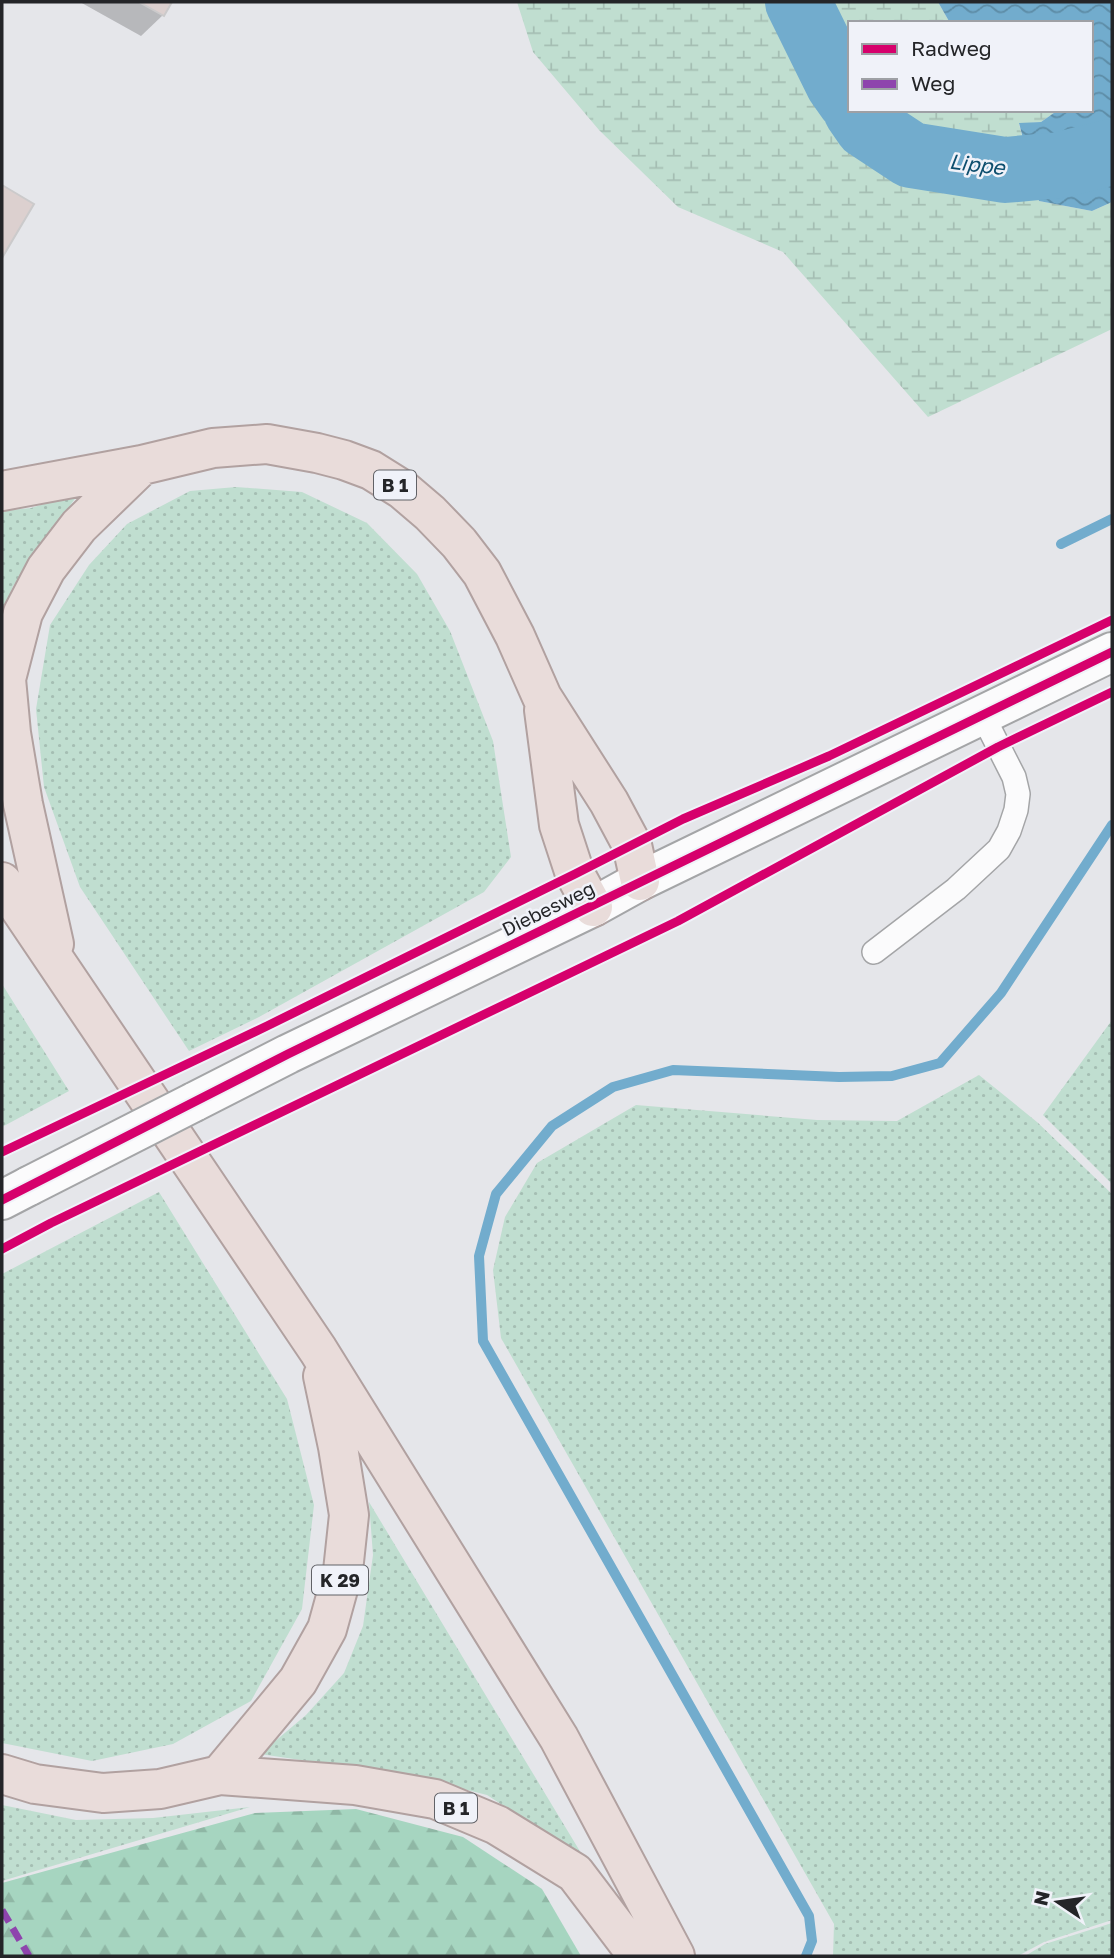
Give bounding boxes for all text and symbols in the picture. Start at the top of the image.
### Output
legend [848,21,1093,112]
text: Radweg [911,35,992,61]
text: Weg [911,70,955,96]
water label: Lippe [948,148,1008,181]
road number: B 1 [374,471,416,500]
street label: Diebesweg [498,876,598,940]
road number: K 29 [312,1566,368,1595]
road number: B 1 [435,1794,477,1822]
north arrow [1023,1867,1093,1937]
text: N [1028,1888,1054,1908]

